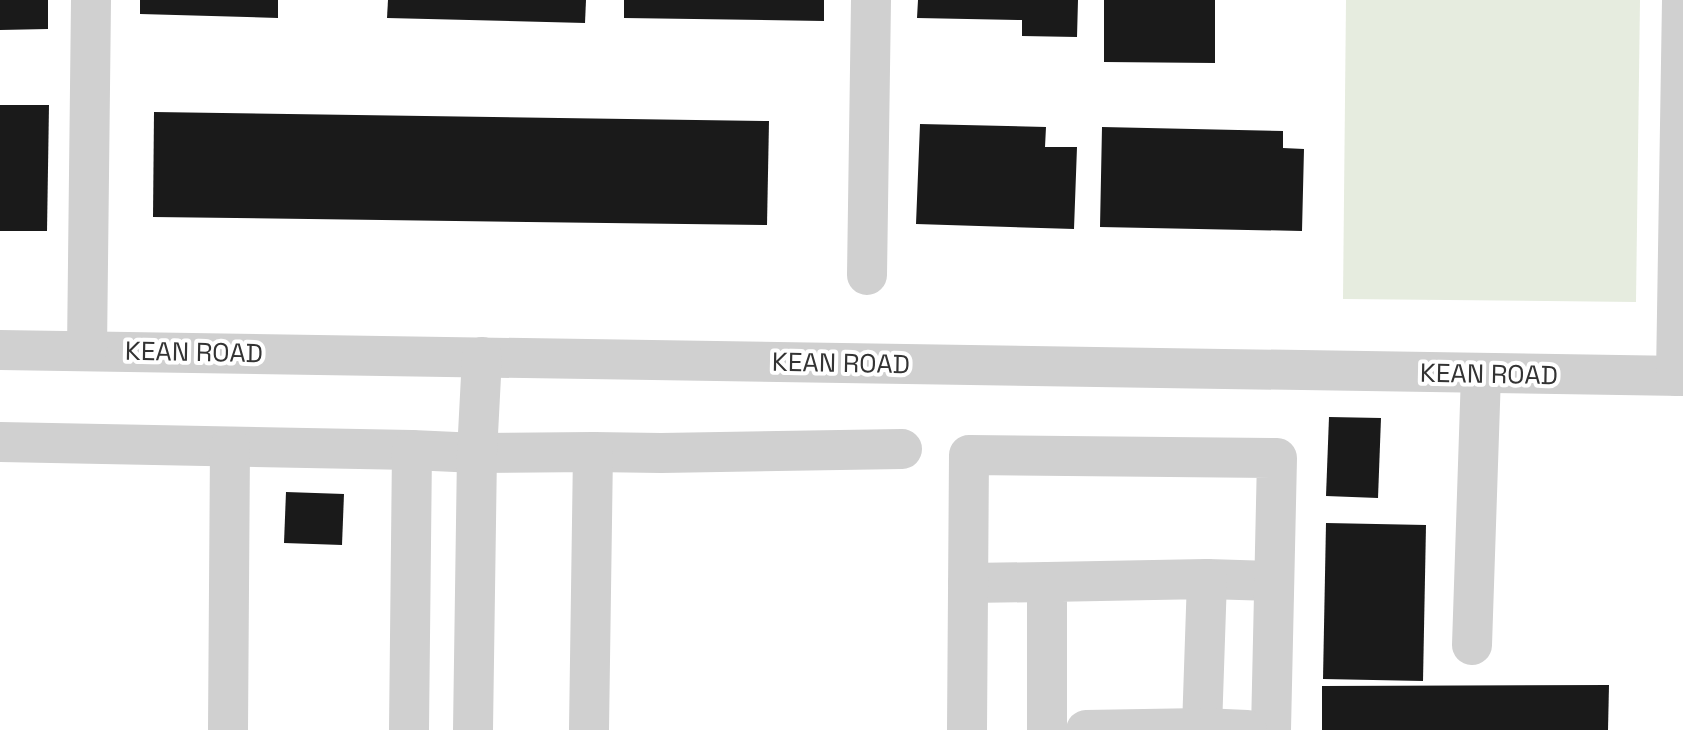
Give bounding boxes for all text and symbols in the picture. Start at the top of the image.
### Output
street label: KEAN ROAD [125,334,263,370]
street label: KEAN ROAD [772,345,910,381]
street label: KEAN ROAD [1420,356,1558,392]

